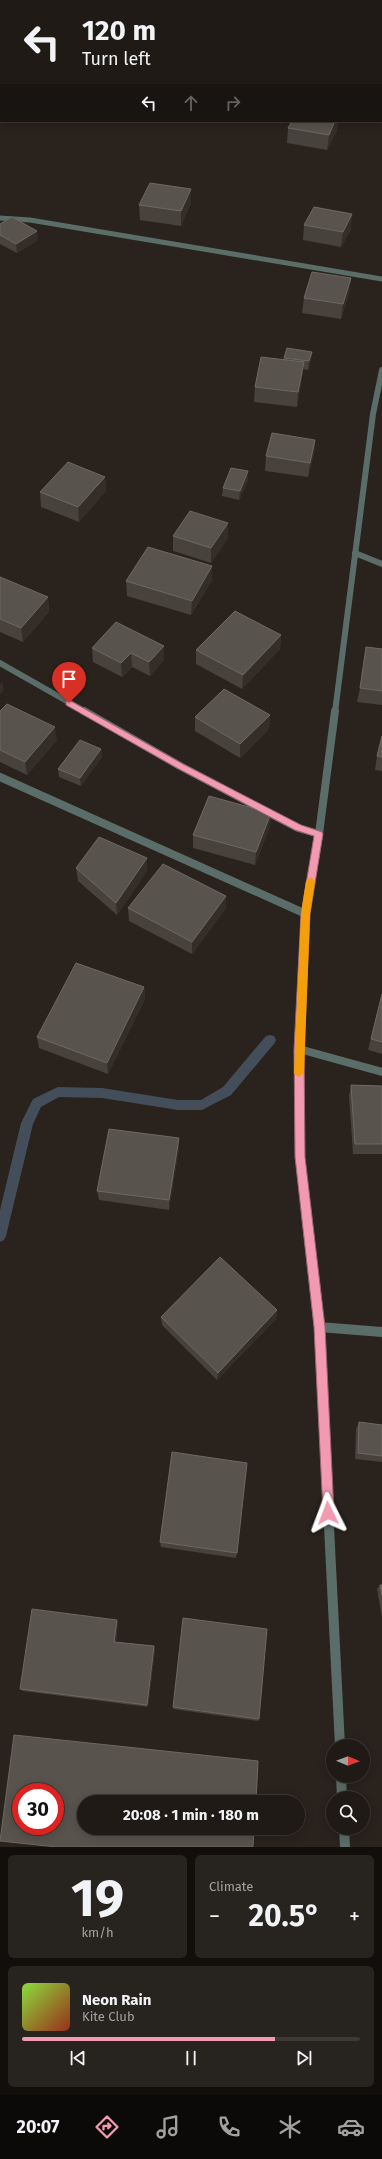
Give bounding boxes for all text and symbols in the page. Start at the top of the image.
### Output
text: 120 m [82,14,156,47]
icon: left [16,16,68,68]
text: Turn left [82,48,151,70]
icon: left [138,92,160,114]
icon: ahead [180,92,202,114]
icon: right [222,92,244,114]
pin [52,662,86,703]
icon: arrive [58,668,80,690]
position arrow [307,1492,349,1534]
north arrow [326,1739,370,1783]
map controls [326,1739,370,1835]
speed limit sign: 30 [12,1783,64,1835]
button: search [326,1791,370,1835]
text: 20:08 · 1 min · 180 m [123,1806,259,1824]
text: 19 [71,1867,124,1930]
text: Climate [209,1879,253,1894]
text: 20.5° [249,1898,321,1934]
text: − [209,1903,220,1930]
text: + [349,1903,360,1930]
text: km/h [81,1925,114,1940]
text: Neon Rain [82,1991,151,2009]
text: Kite Club [82,2009,135,2024]
icon: previous [67,2047,89,2069]
icon: pause [180,2047,202,2069]
icon: next [293,2047,315,2069]
icon: directions [93,2113,121,2141]
icon: music [154,2113,182,2141]
icon: phone [215,2113,243,2141]
icon: climate [276,2113,304,2141]
icon: car [337,2113,365,2141]
text: 20:07 [17,2116,59,2138]

